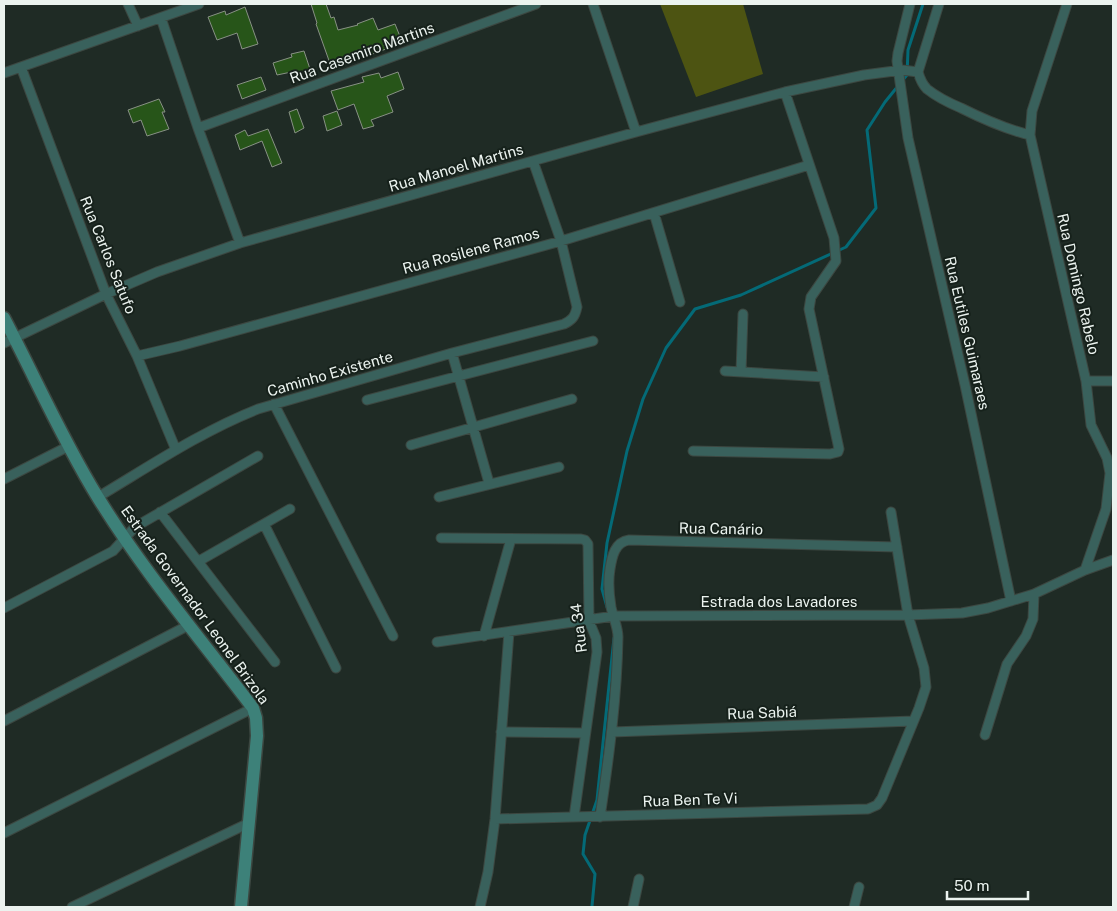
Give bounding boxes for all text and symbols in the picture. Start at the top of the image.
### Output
street label: Rua Casemiro Martins [287,18,437,87]
street label: Rua Manoel Martins [387,140,525,195]
street label: Rua Carlos Satufo [77,193,140,316]
street label: Rua Domingo Rabelo [1054,212,1103,356]
street label: Rua Rosilene Ramos [401,224,541,277]
street label: Rua Eutiles Guimaraes [942,255,993,411]
street label: Caminho Existente [265,347,395,400]
street label: Estrada Governador Leonel Brizola [118,502,273,707]
street label: Rua Canário [679,519,763,538]
street label: Estrada dos Lavadores [701,593,857,610]
street label: Rua 34 [567,602,590,654]
street label: Rua Sabiá [727,703,797,722]
street label: Rua Ben Te Vi [642,789,738,810]
scale bar [947,868,1028,900]
text: 50 m [954,877,989,894]

